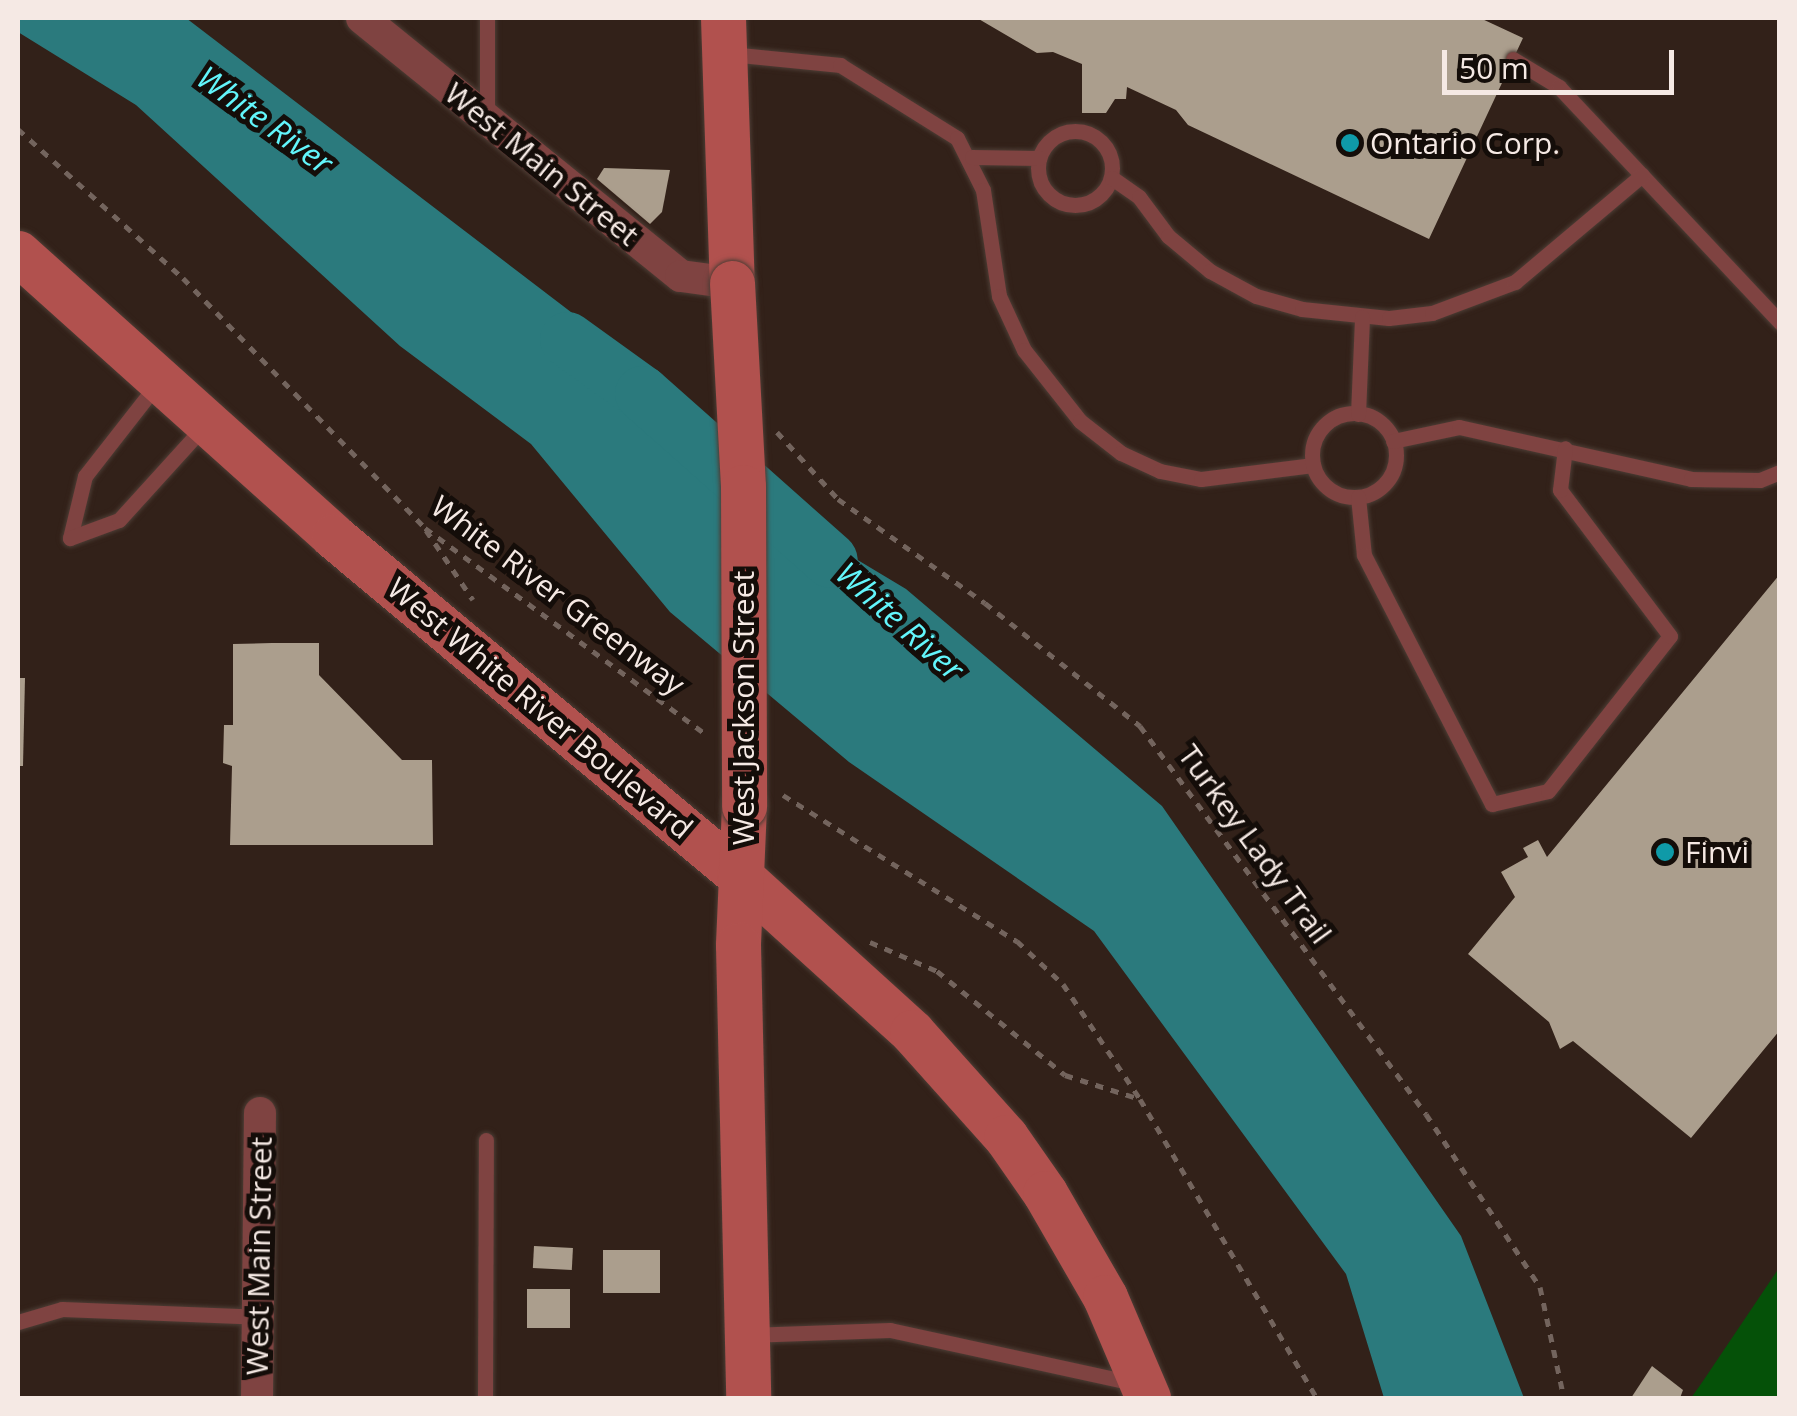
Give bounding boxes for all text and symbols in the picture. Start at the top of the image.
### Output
scale bar [1447,30,1680,92]
text: 50 m [1459,47,1529,88]
water label: White River [190,58,340,182]
street label: West Main Street [438,75,646,253]
place label: Ontario Corp. [1370,125,1560,161]
marker: Ontario Corp. [1339,132,1361,154]
street label: White River Greenway [424,488,692,702]
water label: White River [828,554,972,688]
street label: West White River Boulevard [380,570,700,846]
street label: West Jackson Street [725,571,761,845]
street label: Turkey Lady Trail [1171,738,1339,950]
place label: Finvi [1685,834,1749,870]
marker: Finvi [1654,841,1676,863]
street label: West Main Street [239,1136,279,1376]

